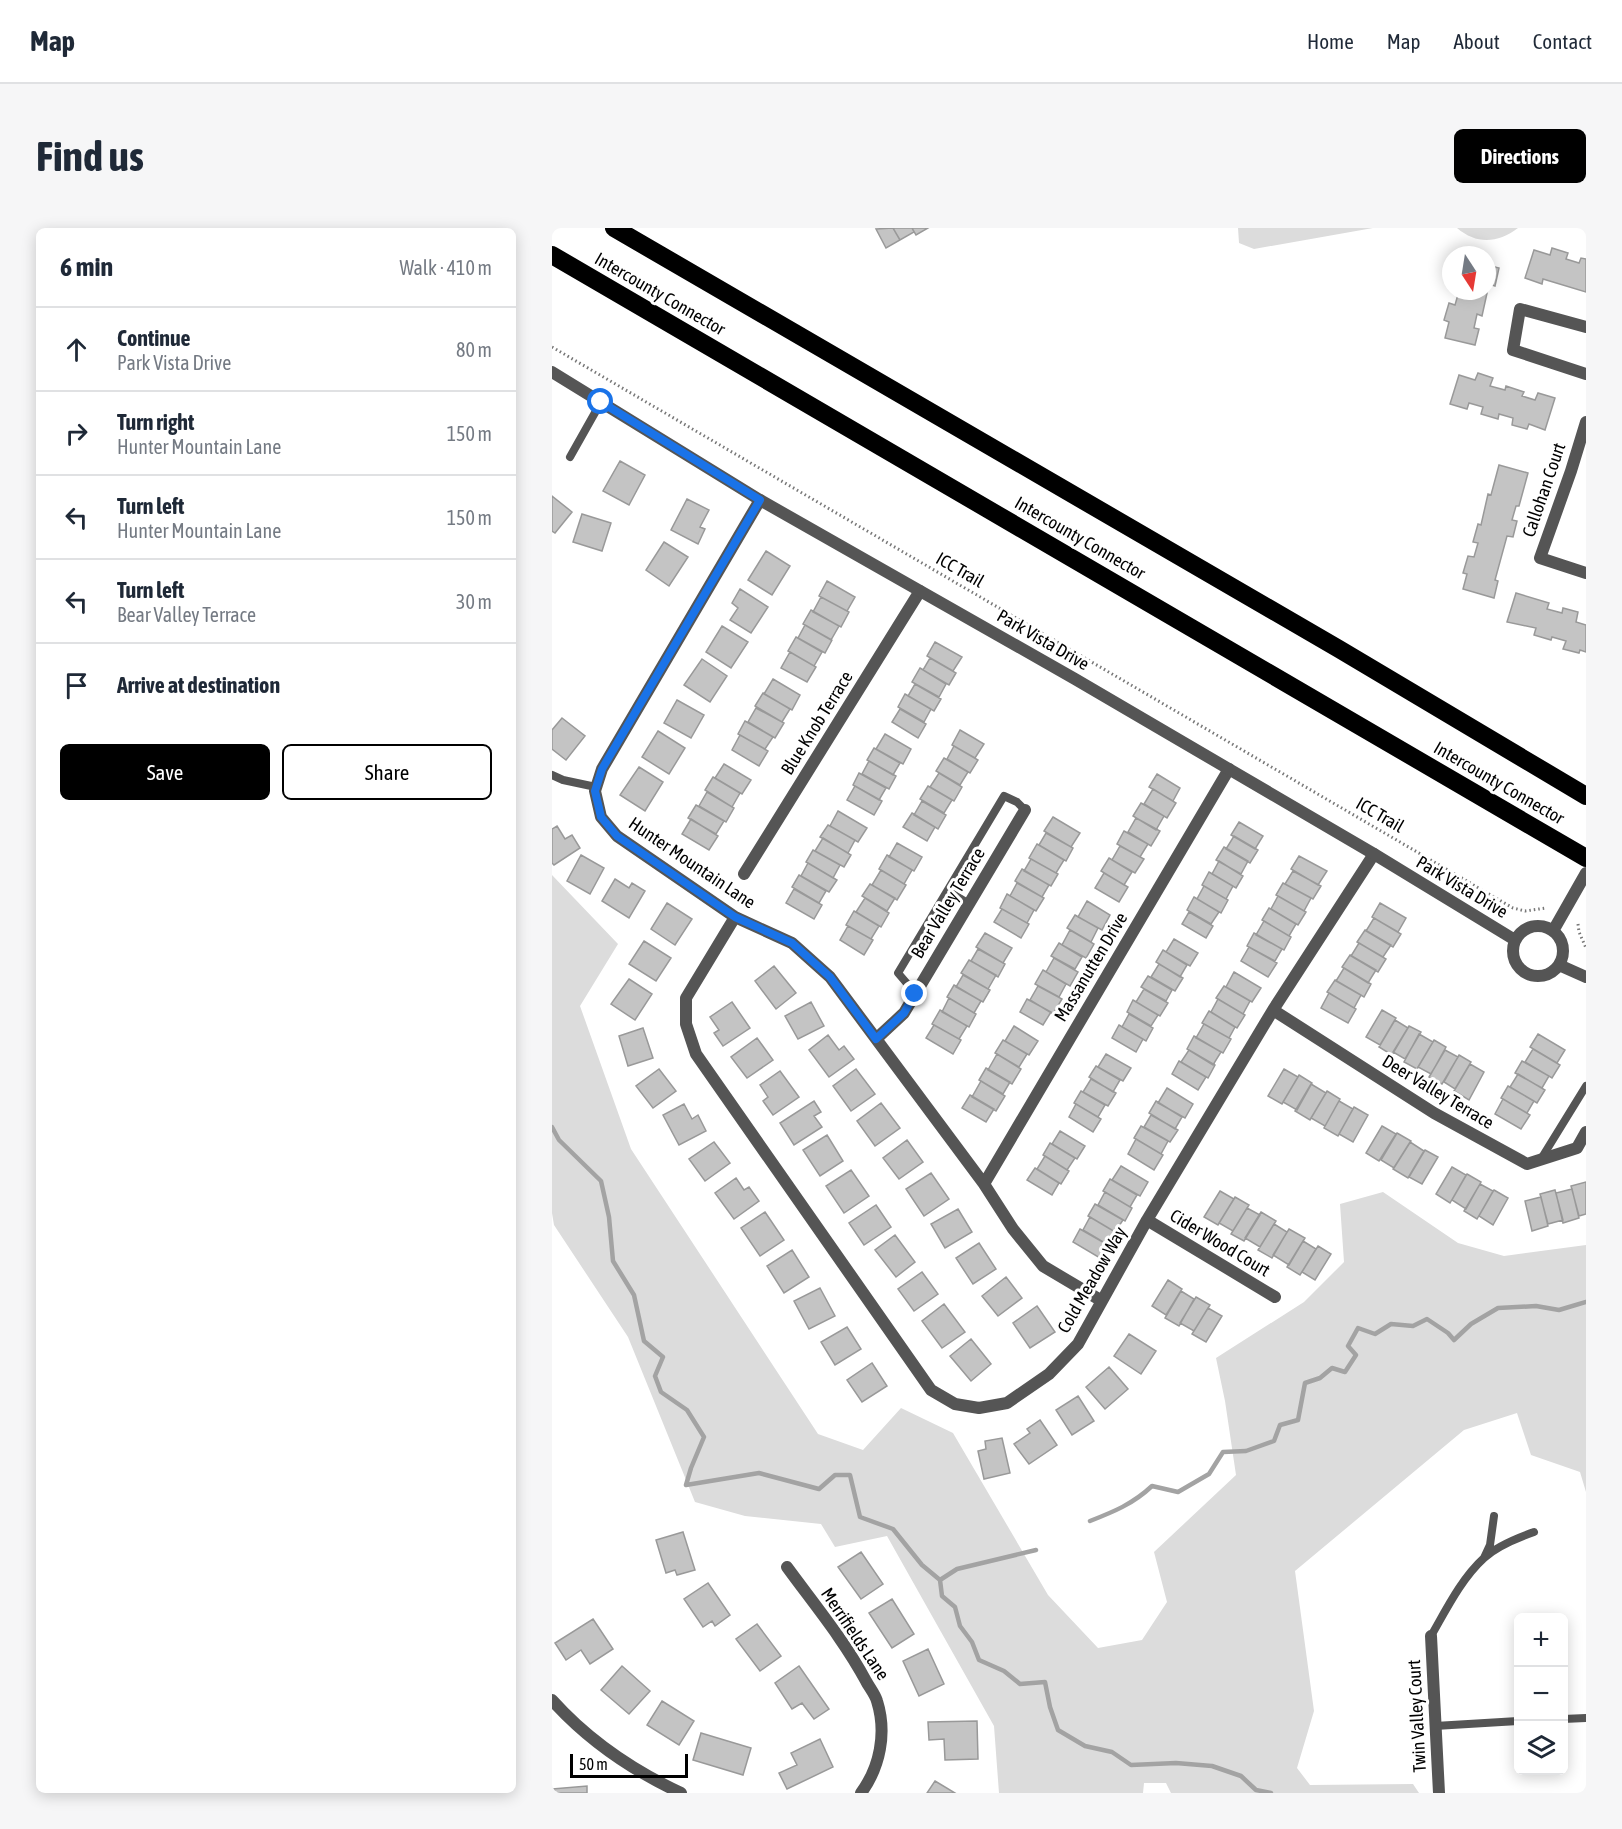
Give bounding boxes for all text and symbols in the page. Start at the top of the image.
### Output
text: Map [30,25,75,57]
text: Home [1307,29,1354,53]
text: Map [1387,29,1421,53]
text: About [1454,29,1500,53]
text: Contact [1533,29,1592,53]
button: Directions [1454,129,1586,183]
text: Find us [36,132,144,180]
north arrow [1442,246,1496,300]
street label: Intercounty Connector [591,248,730,340]
text: 6 min [60,252,113,282]
text: Walk · 410 m [400,256,492,279]
text: Continue [117,325,191,351]
icon: ahead [60,333,93,366]
text: 80 m [456,338,492,361]
text: Park Vista Drive [117,351,231,374]
route start [587,388,613,414]
text: Turn right [117,409,194,435]
icon: right [60,417,93,450]
text: 150 m [447,422,492,445]
text: Hunter Mountain Lane [117,435,281,458]
street label: Callohan Court [1518,440,1569,540]
street label: Intercounty Connector [1011,492,1150,584]
text: Turn left [117,493,184,519]
icon: left [60,501,93,534]
text: 150 m [447,506,492,529]
text: Hunter Mountain Lane [117,519,281,542]
street label: ICC Trail [933,547,988,592]
text: Turn left [117,577,184,603]
icon: left [60,585,93,618]
text: 30 m [456,590,492,613]
text: Bear Valley Terrace [117,603,256,626]
street label: Park Vista Drive [993,605,1093,674]
street label: Blue Knob Terrace [776,667,857,778]
icon: arrive [60,669,93,702]
text: Arrive at destination [117,672,280,698]
street label: Intercounty Connector [1430,737,1569,829]
button: Save [60,744,270,800]
button: Share [282,744,492,800]
street label: ICC Trail [1353,792,1408,837]
street label: Hunter Mountain Lane [625,813,759,913]
street label: Bear Valley Terrace [906,844,989,962]
street label: Park Vista Drive [1413,851,1512,922]
street label: Massanutten Drive [1050,908,1131,1025]
route end [901,980,927,1006]
street label: Deer Valley Terrace [1379,1050,1498,1133]
street label: Cider Wood Court [1167,1205,1274,1281]
street label: Cold Meadow Way [1053,1223,1130,1337]
street label: Merrifields Lane [817,1584,894,1684]
map controls [1514,1613,1568,1775]
button: + [1514,1613,1568,1667]
street label: Twin Valley Court [1403,1659,1430,1773]
button: − [1514,1667,1568,1721]
button: layers [1514,1721,1568,1775]
scale bar [570,1751,688,1778]
text: 50 m [579,1755,608,1773]

